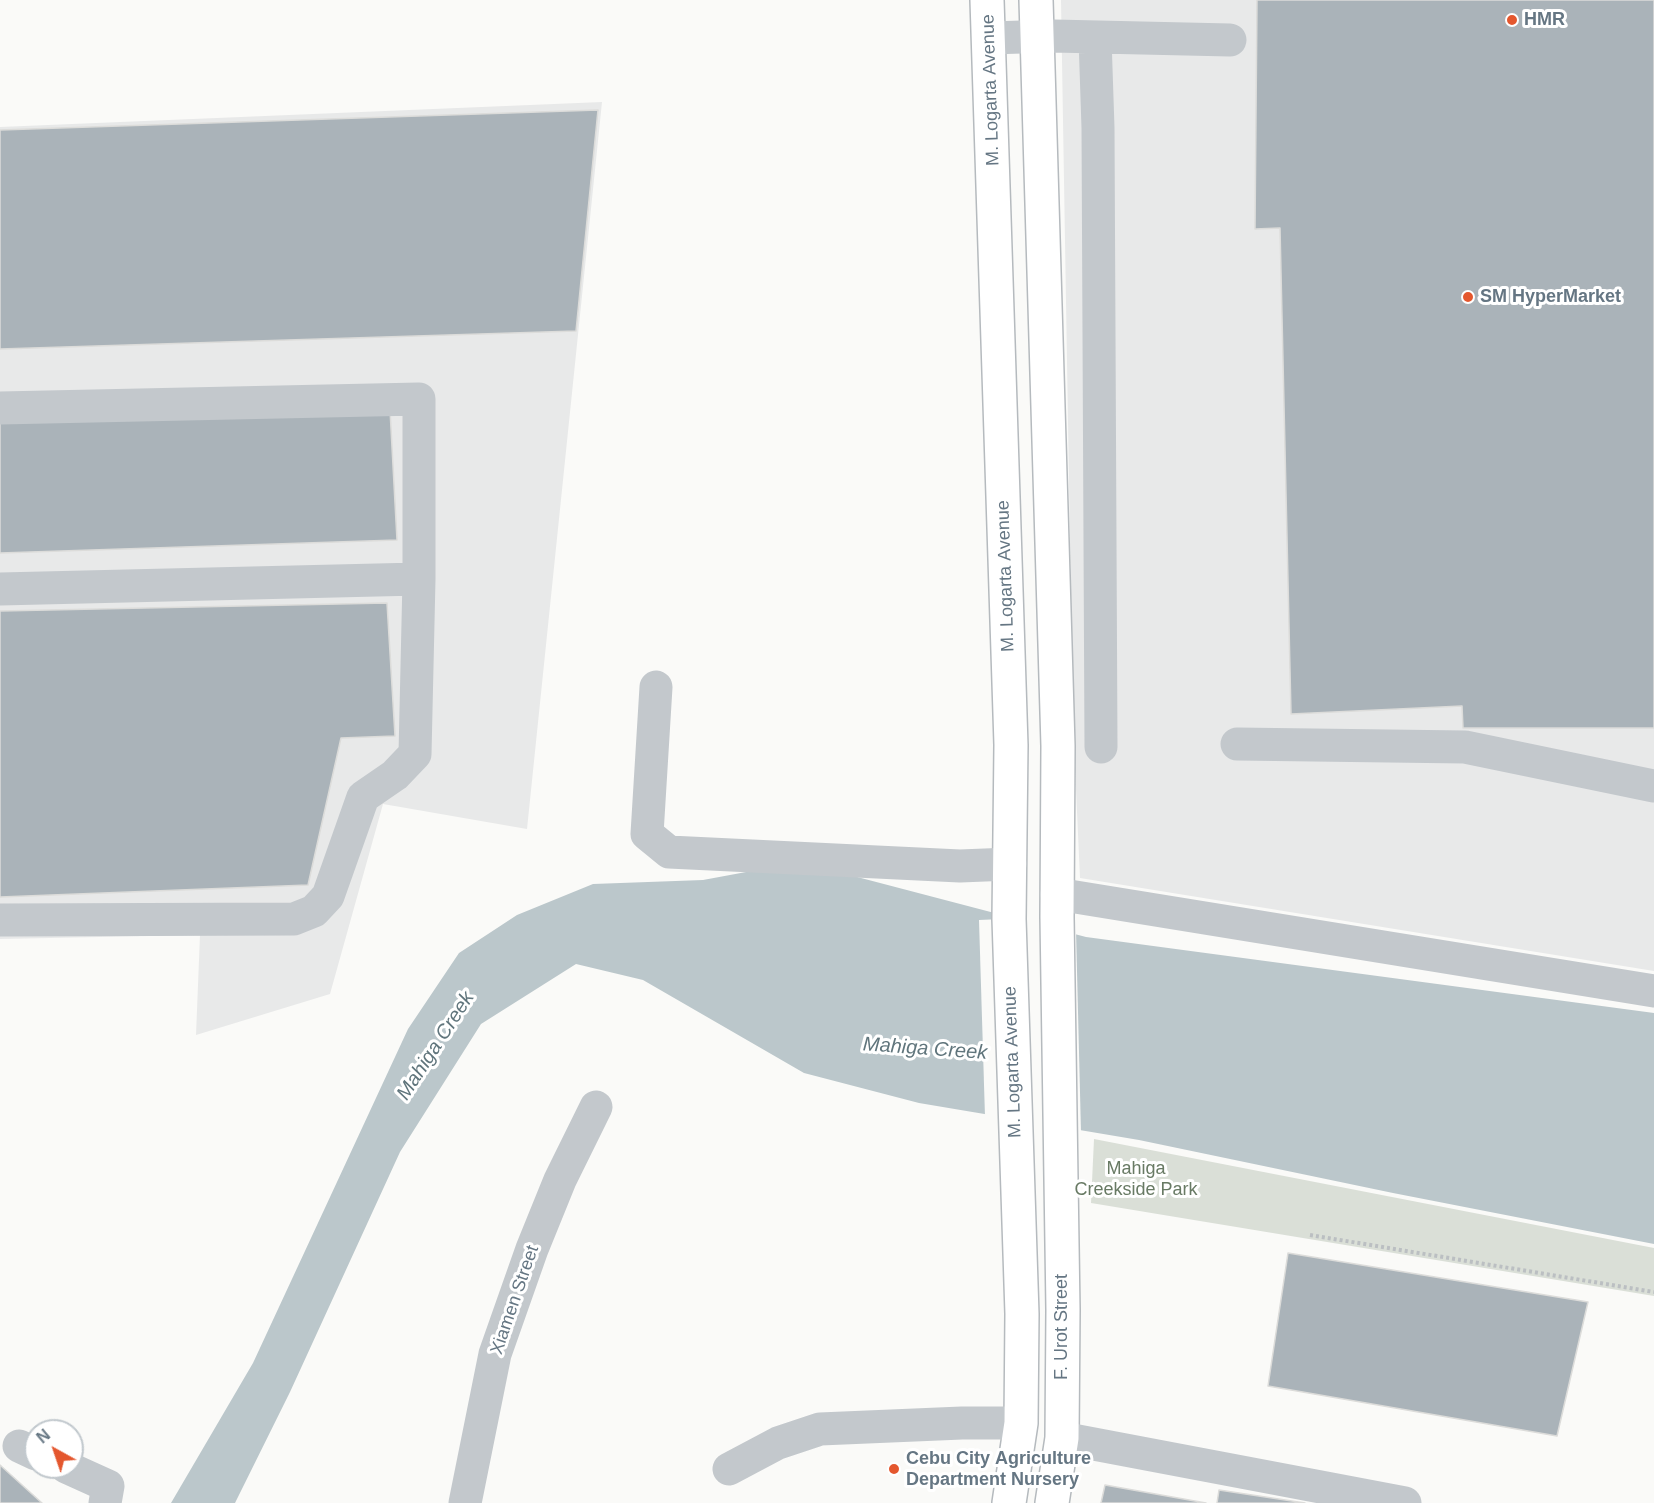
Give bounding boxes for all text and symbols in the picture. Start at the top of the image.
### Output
place label: HMR [1524,9,1565,31]
marker: HMR [1505,13,1519,27]
street label: M. Logarta Avenue [978,14,1004,166]
place label: SM HyperMarket [1480,286,1621,308]
marker: SM HyperMarket [1461,290,1475,304]
street label: M. Logarta Avenue [993,500,1019,652]
street label: M. Logarta Avenue [1000,986,1026,1138]
water label: Mahiga Creek [392,987,480,1105]
water label: Mahiga Creek [862,1033,988,1065]
park label: Mahiga Creekside Park [1074,1158,1198,1200]
street label: Xiamen Street [486,1243,544,1357]
street label: F. Urot Street [1051,1274,1073,1380]
north arrow [24,1419,84,1479]
text: N [34,1426,53,1447]
place label: Cebu City Agriculture Department Nursery [906,1448,1091,1490]
marker: Cebu City Agriculture Department Nursery [887,1462,901,1476]

